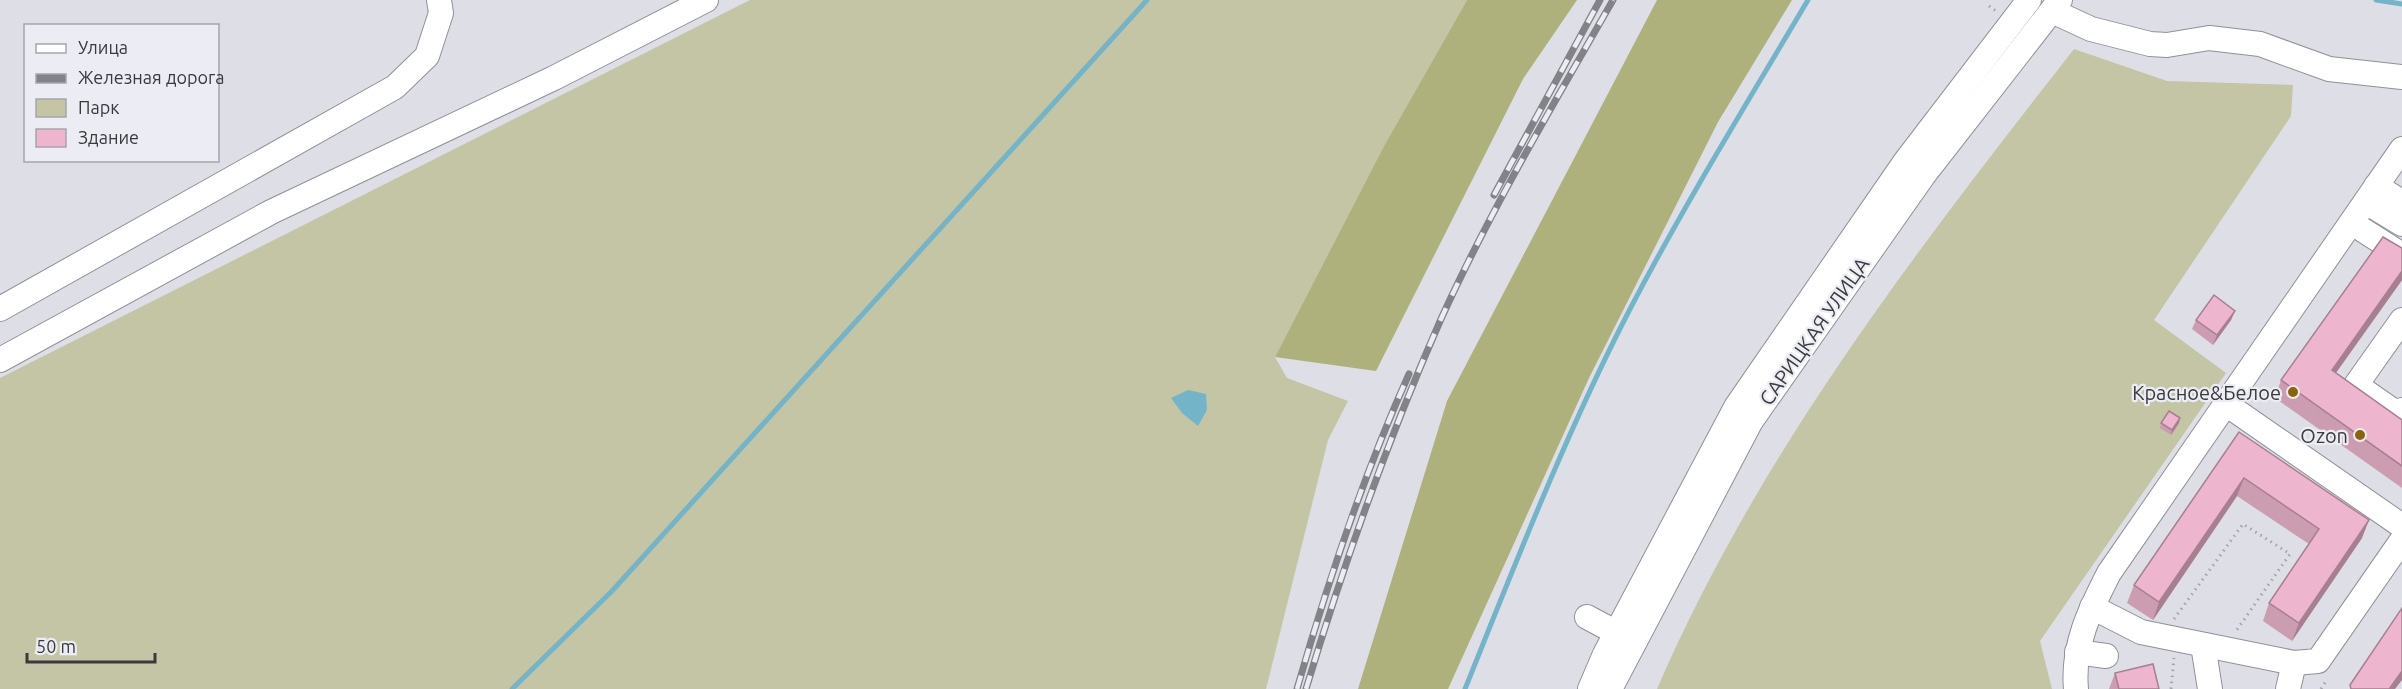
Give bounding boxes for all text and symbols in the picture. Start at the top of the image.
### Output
legend [24,24,219,162]
text: Улица [78,37,128,57]
text: Железная дорога [78,67,225,87]
text: Парк [78,97,119,117]
text: Здание [78,127,139,147]
street label: САРИЦКАЯ УЛИЦА [1754,253,1874,409]
place label: Красное&Белое [2132,381,2281,404]
marker: Красное&Белое [2286,385,2300,399]
place label: Ozon [2300,424,2348,447]
marker: Ozon [2353,428,2367,442]
scale bar [27,626,154,664]
text: 50 m [36,636,76,656]

